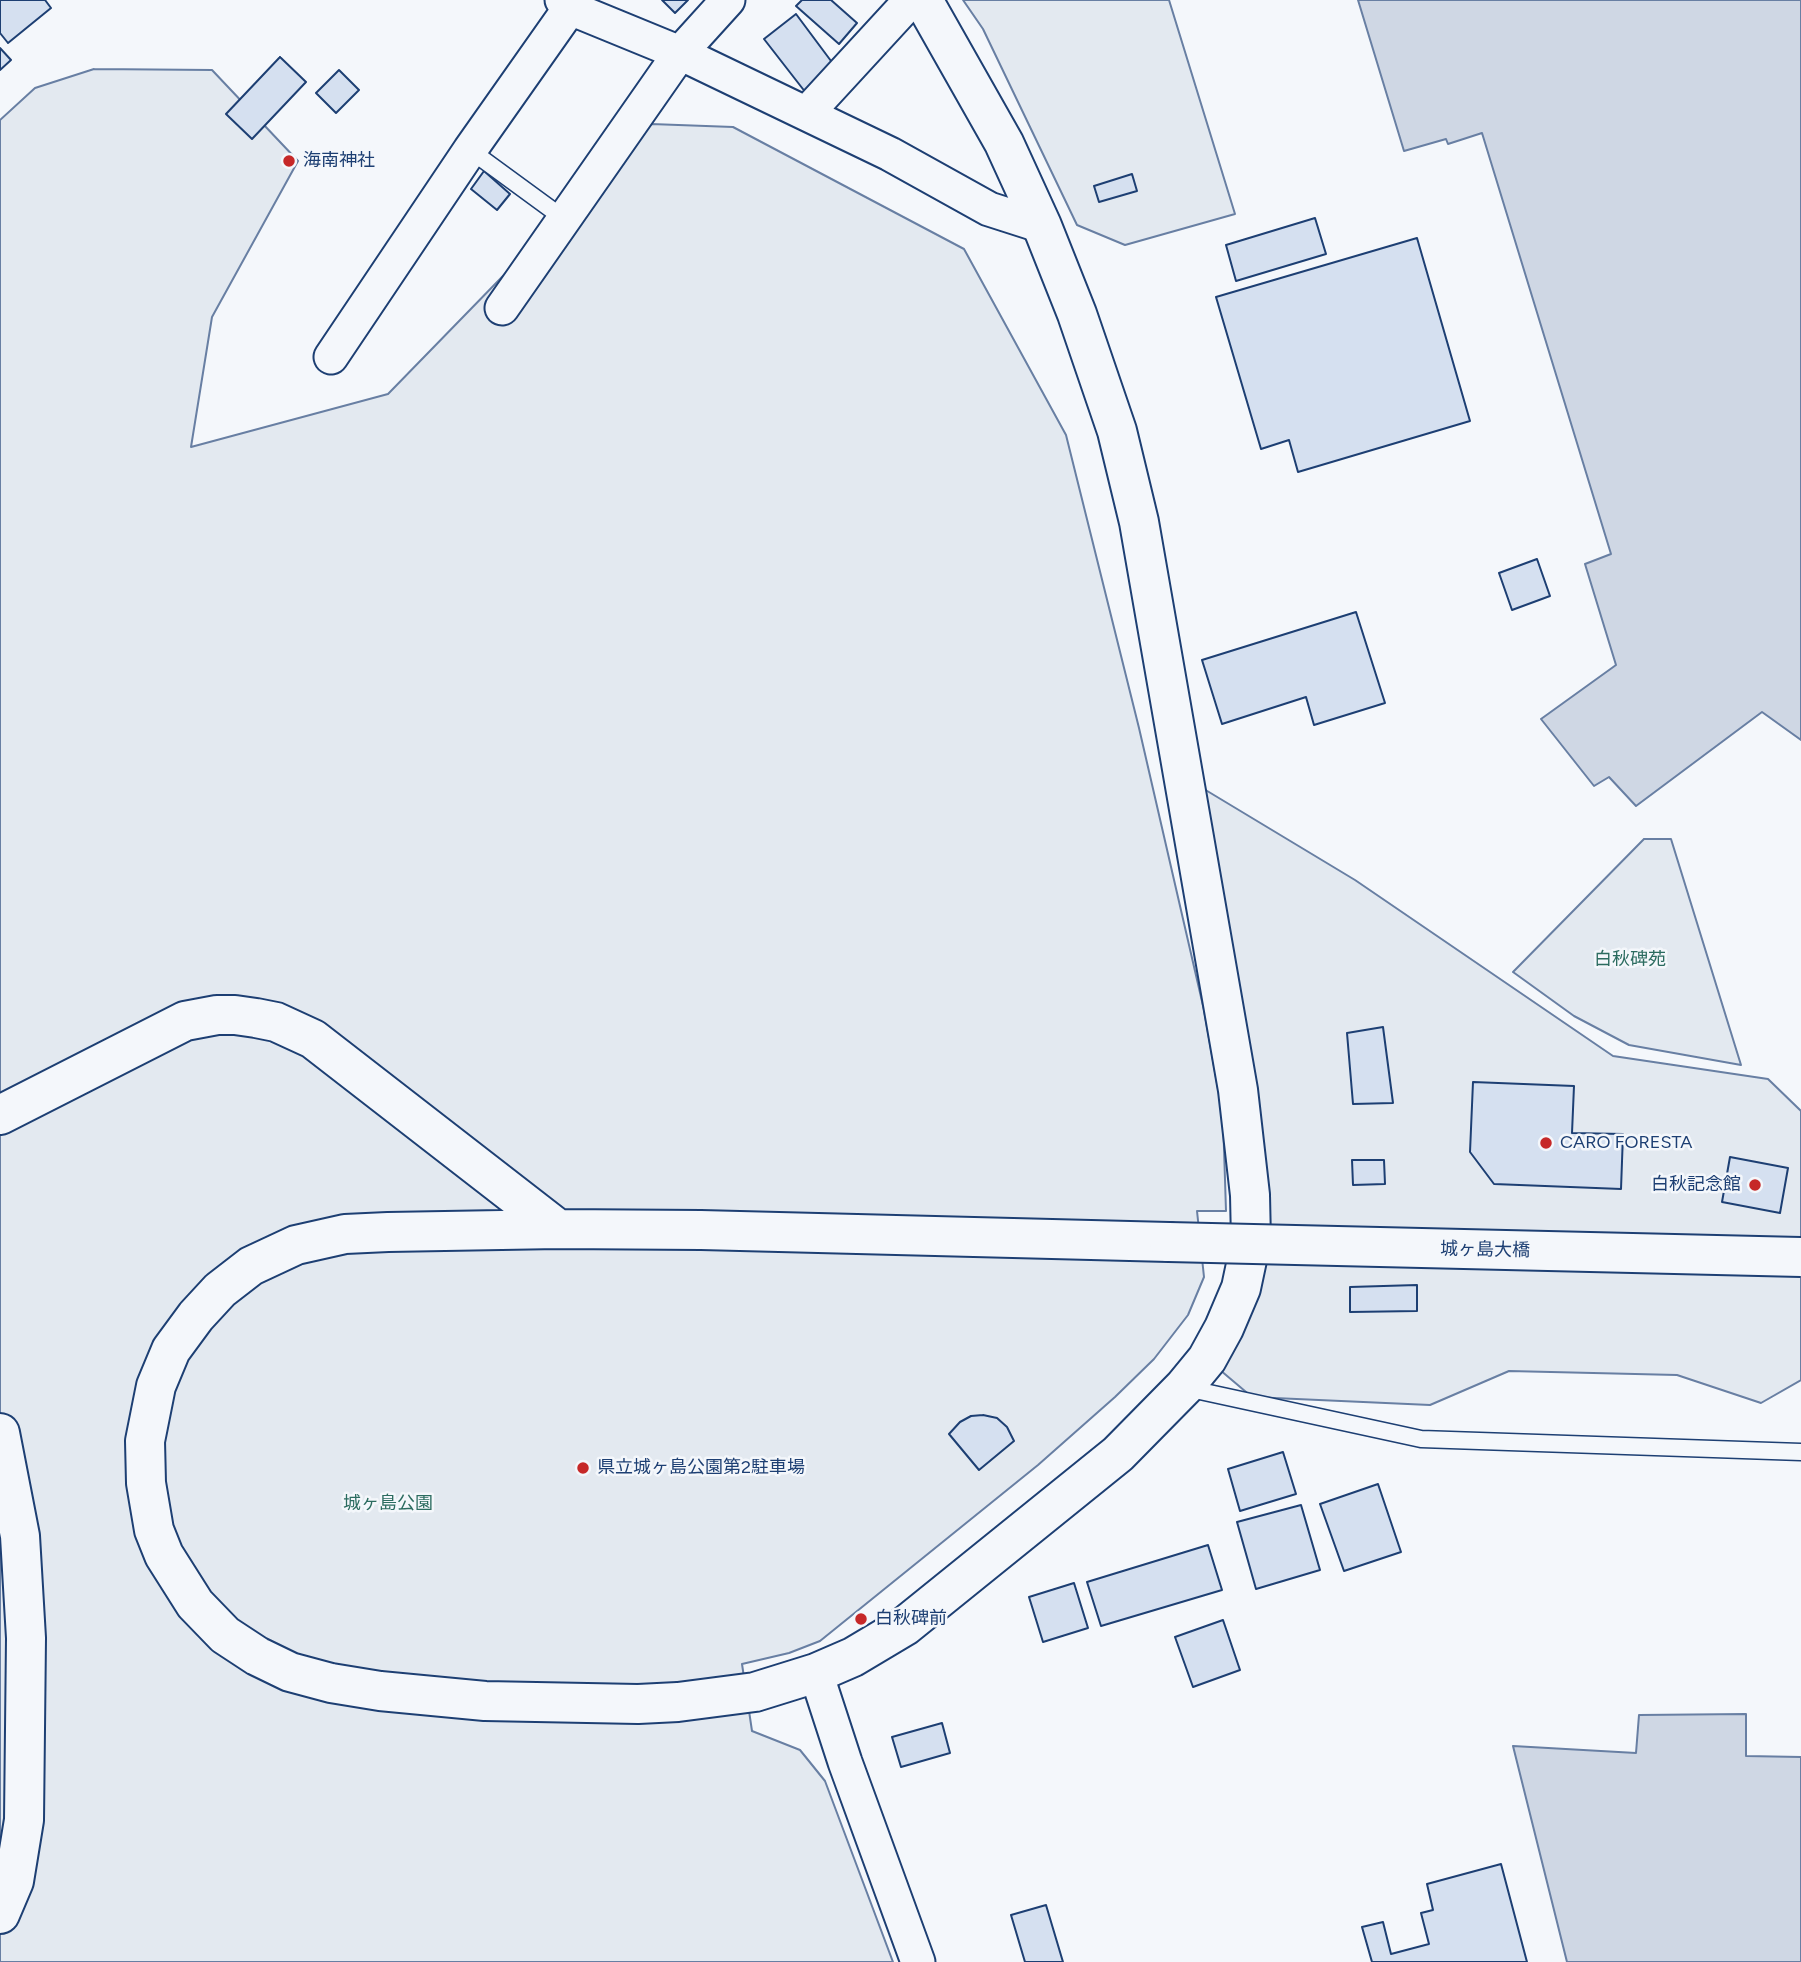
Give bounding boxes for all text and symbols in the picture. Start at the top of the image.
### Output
place label: 海南神社 [303,150,375,172]
marker: 海南神社 [281,153,297,169]
park label: 白秋碑苑 [1594,949,1666,971]
place label: CARO FORESTA [1560,1132,1692,1154]
marker: CARO FORESTA [1538,1135,1554,1151]
place label: 白秋記念館 [1651,1174,1741,1196]
marker: 白秋記念館 [1747,1177,1763,1193]
street label: 城ヶ島大橋 [1440,1238,1530,1262]
place label: 県立城ヶ島公園第2駐車場 [597,1457,805,1479]
marker: 県立城ヶ島公園第2駐車場 [575,1460,591,1476]
park label: 城ヶ島公園 [343,1493,433,1515]
place label: 白秋碑前 [875,1608,947,1630]
marker: 白秋碑前 [853,1611,869,1627]

